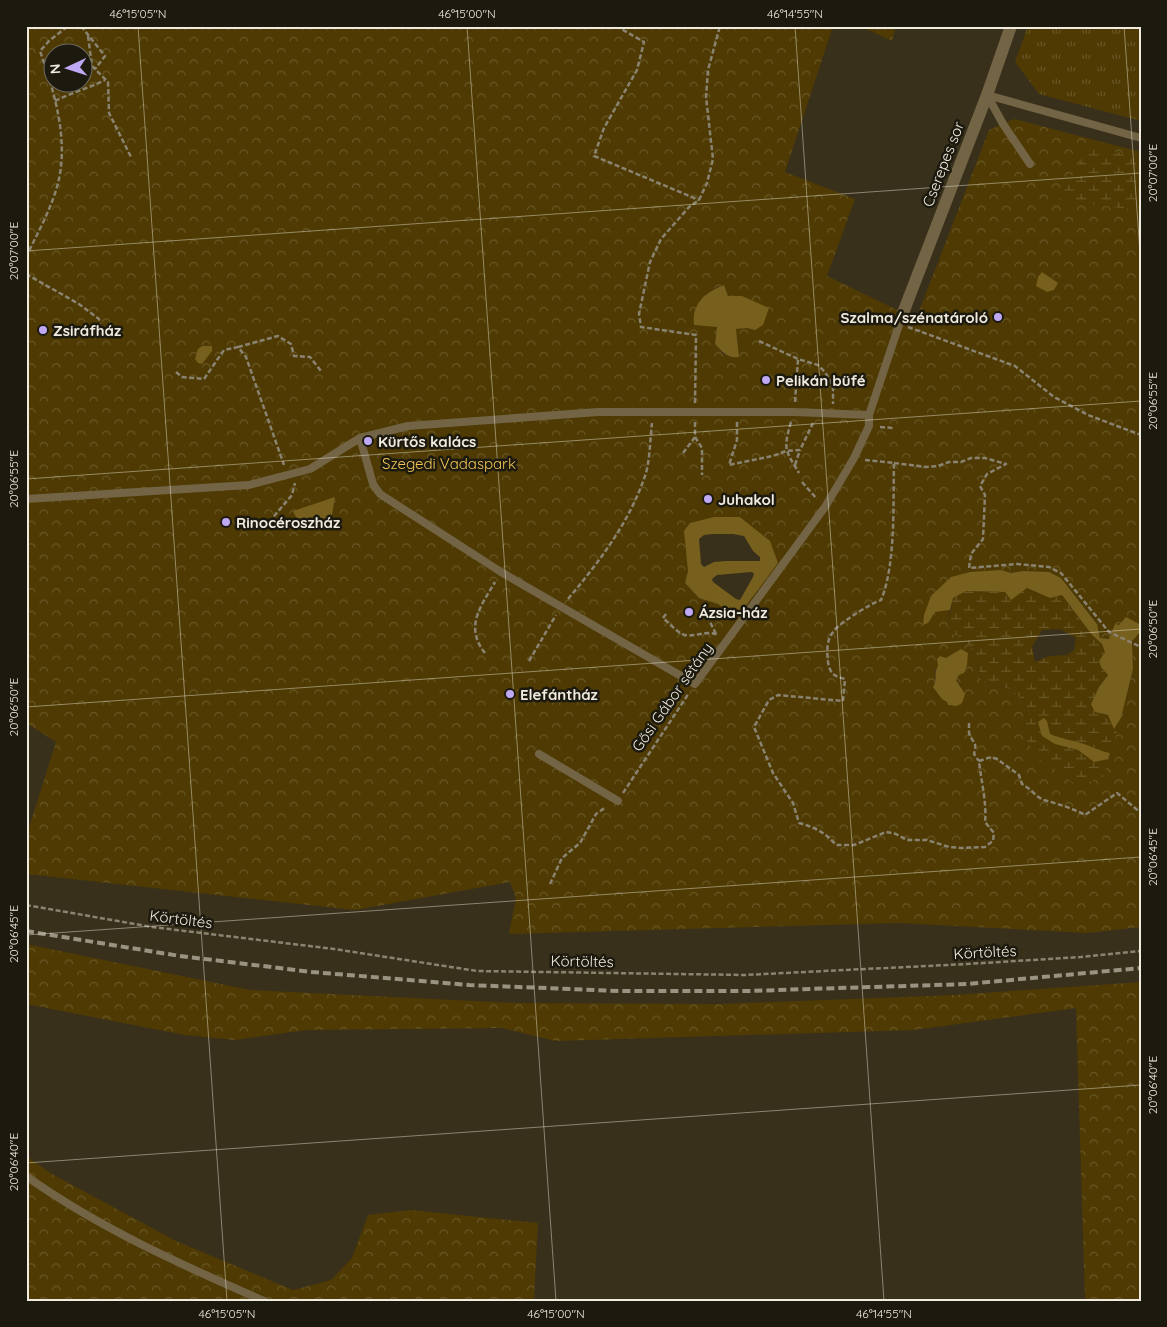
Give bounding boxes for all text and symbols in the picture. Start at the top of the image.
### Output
text: 46°15'05"N [109,6,167,21]
text: 46°15'00"N [438,6,496,21]
text: 46°14'55"N [767,6,823,21]
north arrow [42,42,92,92]
text: N [46,63,64,75]
street label: Cserepes sor [918,118,968,209]
text: 20°07'00"E [1145,144,1160,202]
text: 20°07'00"E [6,222,21,280]
place label: Szalma/szénatároló [840,308,988,327]
marker: Szalma/szénatároló [992,311,1004,323]
place label: Zsiráfház [53,321,121,340]
marker: Zsiráfház [37,324,49,336]
place label: Pelikán büfé [776,371,866,390]
text: 20°06'55"E [1145,372,1160,430]
marker: Pelikán büfé [760,374,772,386]
place label: Kürtős kalács [378,432,476,451]
marker: Kürtős kalács [362,435,374,447]
text: 20°06'55"E [6,450,21,508]
park label: Szegedi Vadaspark [382,454,516,473]
place label: Juhakol [718,490,775,509]
marker: Juhakol [702,493,714,505]
place label: Rinocéroszház [236,513,340,532]
marker: Rinocéroszház [220,516,232,528]
text: 20°06'50"E [1145,599,1160,658]
place label: Ázsia-ház [699,603,767,622]
marker: Ázsia-ház [683,606,695,618]
street label: Gősi Gábor sétány [627,639,717,755]
text: 20°06'50"E [6,677,21,736]
place label: Elefántház [520,685,598,704]
marker: Elefántház [504,688,516,700]
text: 20°06'45"E [1145,828,1160,886]
text: 20°06'45"E [6,905,21,963]
street label: Körtöltés [149,906,213,932]
street label: Körtöltés [953,941,1017,963]
street label: Körtöltés [550,951,614,971]
text: 20°06'40"E [1145,1056,1160,1114]
text: 20°06'40"E [6,1133,21,1191]
text: 46°15'05"N [198,1306,256,1321]
text: 46°15'00"N [527,1306,585,1321]
text: 46°14'55"N [856,1306,912,1321]

